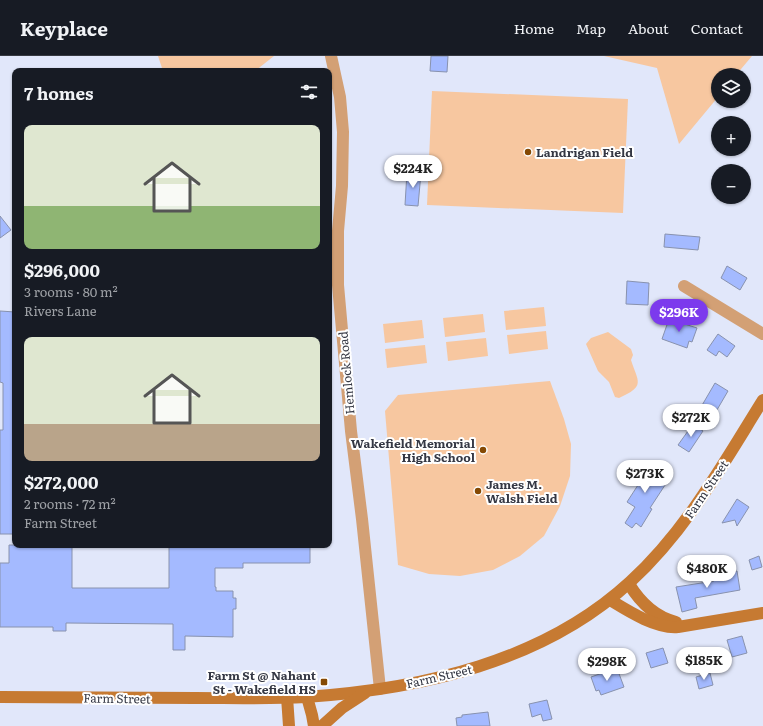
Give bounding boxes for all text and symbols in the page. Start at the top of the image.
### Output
text: Keyplace [20,14,108,42]
text: Home [514,18,554,38]
text: Map [576,18,606,38]
text: About [628,18,669,38]
text: Contact [691,18,743,38]
map controls [711,68,751,204]
button: layers [711,68,751,108]
text: 7 homes [24,80,94,105]
icon: filters [298,81,320,103]
button: + [711,116,751,156]
place label: Landrigan Field [536,143,633,161]
marker: Landrigan Field [523,147,533,157]
icon: home [136,151,208,223]
pin: $224K [385,155,441,189]
text: $224K [393,158,433,177]
button: − [711,164,751,204]
text: $296,000 [24,257,100,282]
text: 3 rooms · 80 m² [24,282,118,301]
pin: $296K [651,299,707,333]
text: Rivers Lane [24,301,96,320]
text: $296K [659,302,699,321]
street label: Hemlock Road [333,330,359,415]
icon: home [136,363,208,435]
pin: $272K [663,404,719,438]
text: $272K [672,407,710,426]
place label: Wakefield Memorial High School [351,434,476,466]
marker: Wakefield Memorial High School [478,445,488,455]
street label: Farm Street [680,456,732,522]
pin: $273K [617,460,673,494]
text: $273K [626,463,665,482]
text: $272,000 [24,469,99,494]
place label: James M. Walsh Field [486,475,558,507]
marker: James M. Walsh Field [473,486,483,496]
text: 2 rooms · 72 m² [24,494,116,513]
text: Farm Street [24,513,97,532]
pin: $480K [679,555,735,589]
text: $480K [686,558,728,577]
pin: $185K [676,647,732,681]
pin: $298K [579,648,635,682]
text: $185K [685,650,723,669]
text: $298K [587,651,627,670]
street label: Farm Street [404,660,474,692]
place label: Farm St @ Nahant St - Wakefield HS [208,666,317,698]
marker: Farm St @ Nahant St - Wakefield HS [319,677,329,687]
street label: Farm Street [83,688,151,708]

